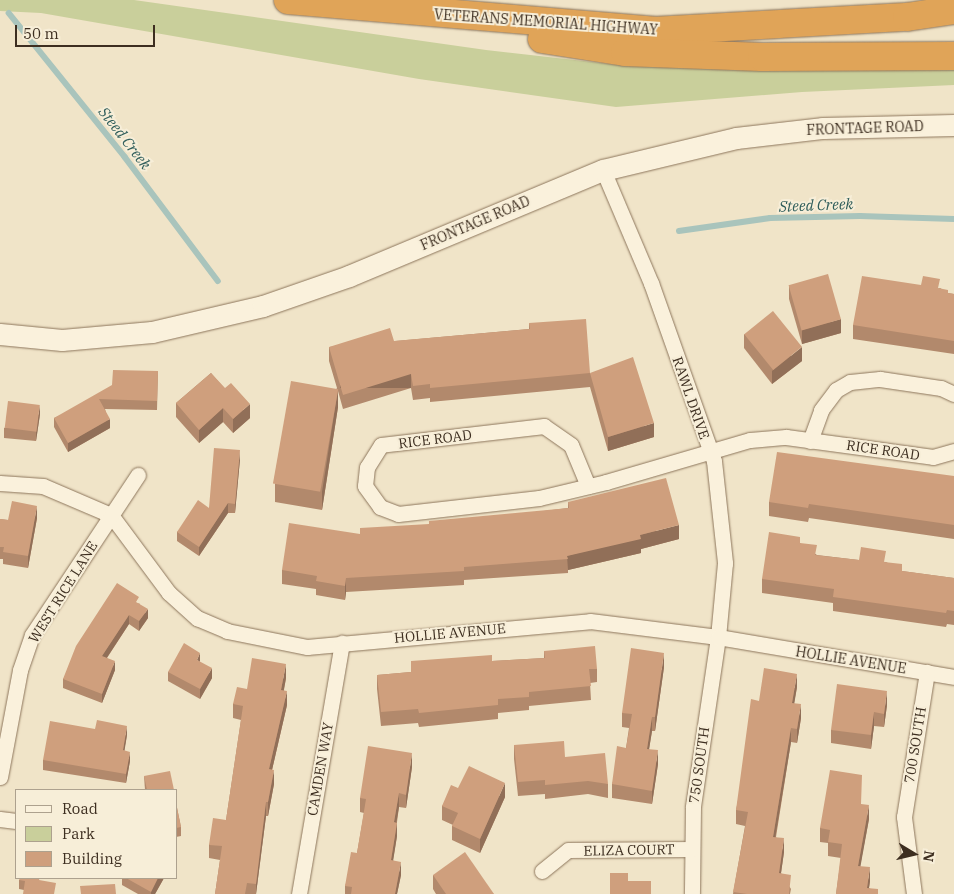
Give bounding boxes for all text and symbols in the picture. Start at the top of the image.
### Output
street label: VETERANS MEMORIAL HIGHWAY [433,6,659,38]
scale bar [18,15,158,47]
text: 50 m [23,24,59,43]
water label: Steed Creek [95,103,155,173]
street label: FRONTAGE ROAD [806,118,924,138]
street label: FRONTAGE ROAD [418,192,532,254]
water label: Steed Creek [778,195,854,215]
street label: RAWL DRIVE [669,355,713,441]
street label: RICE ROAD [397,426,473,452]
street label: RICE ROAD [845,437,921,463]
street label: WEST RICE LANE [25,538,101,646]
street label: HOLLIE AVENUE [393,620,507,646]
street label: HOLLIE AVENUE [794,643,908,677]
street label: 700 SOUTH [901,706,929,784]
street label: CAMDEN WAY [304,721,336,817]
street label: 750 SOUTH [685,726,713,804]
legend [15,789,178,879]
text: Road [62,799,98,818]
text: Park [62,824,95,843]
north arrow [889,829,939,879]
street label: ELIZA COURT [583,841,675,859]
text: Building [62,849,122,868]
text: N [919,849,939,863]

